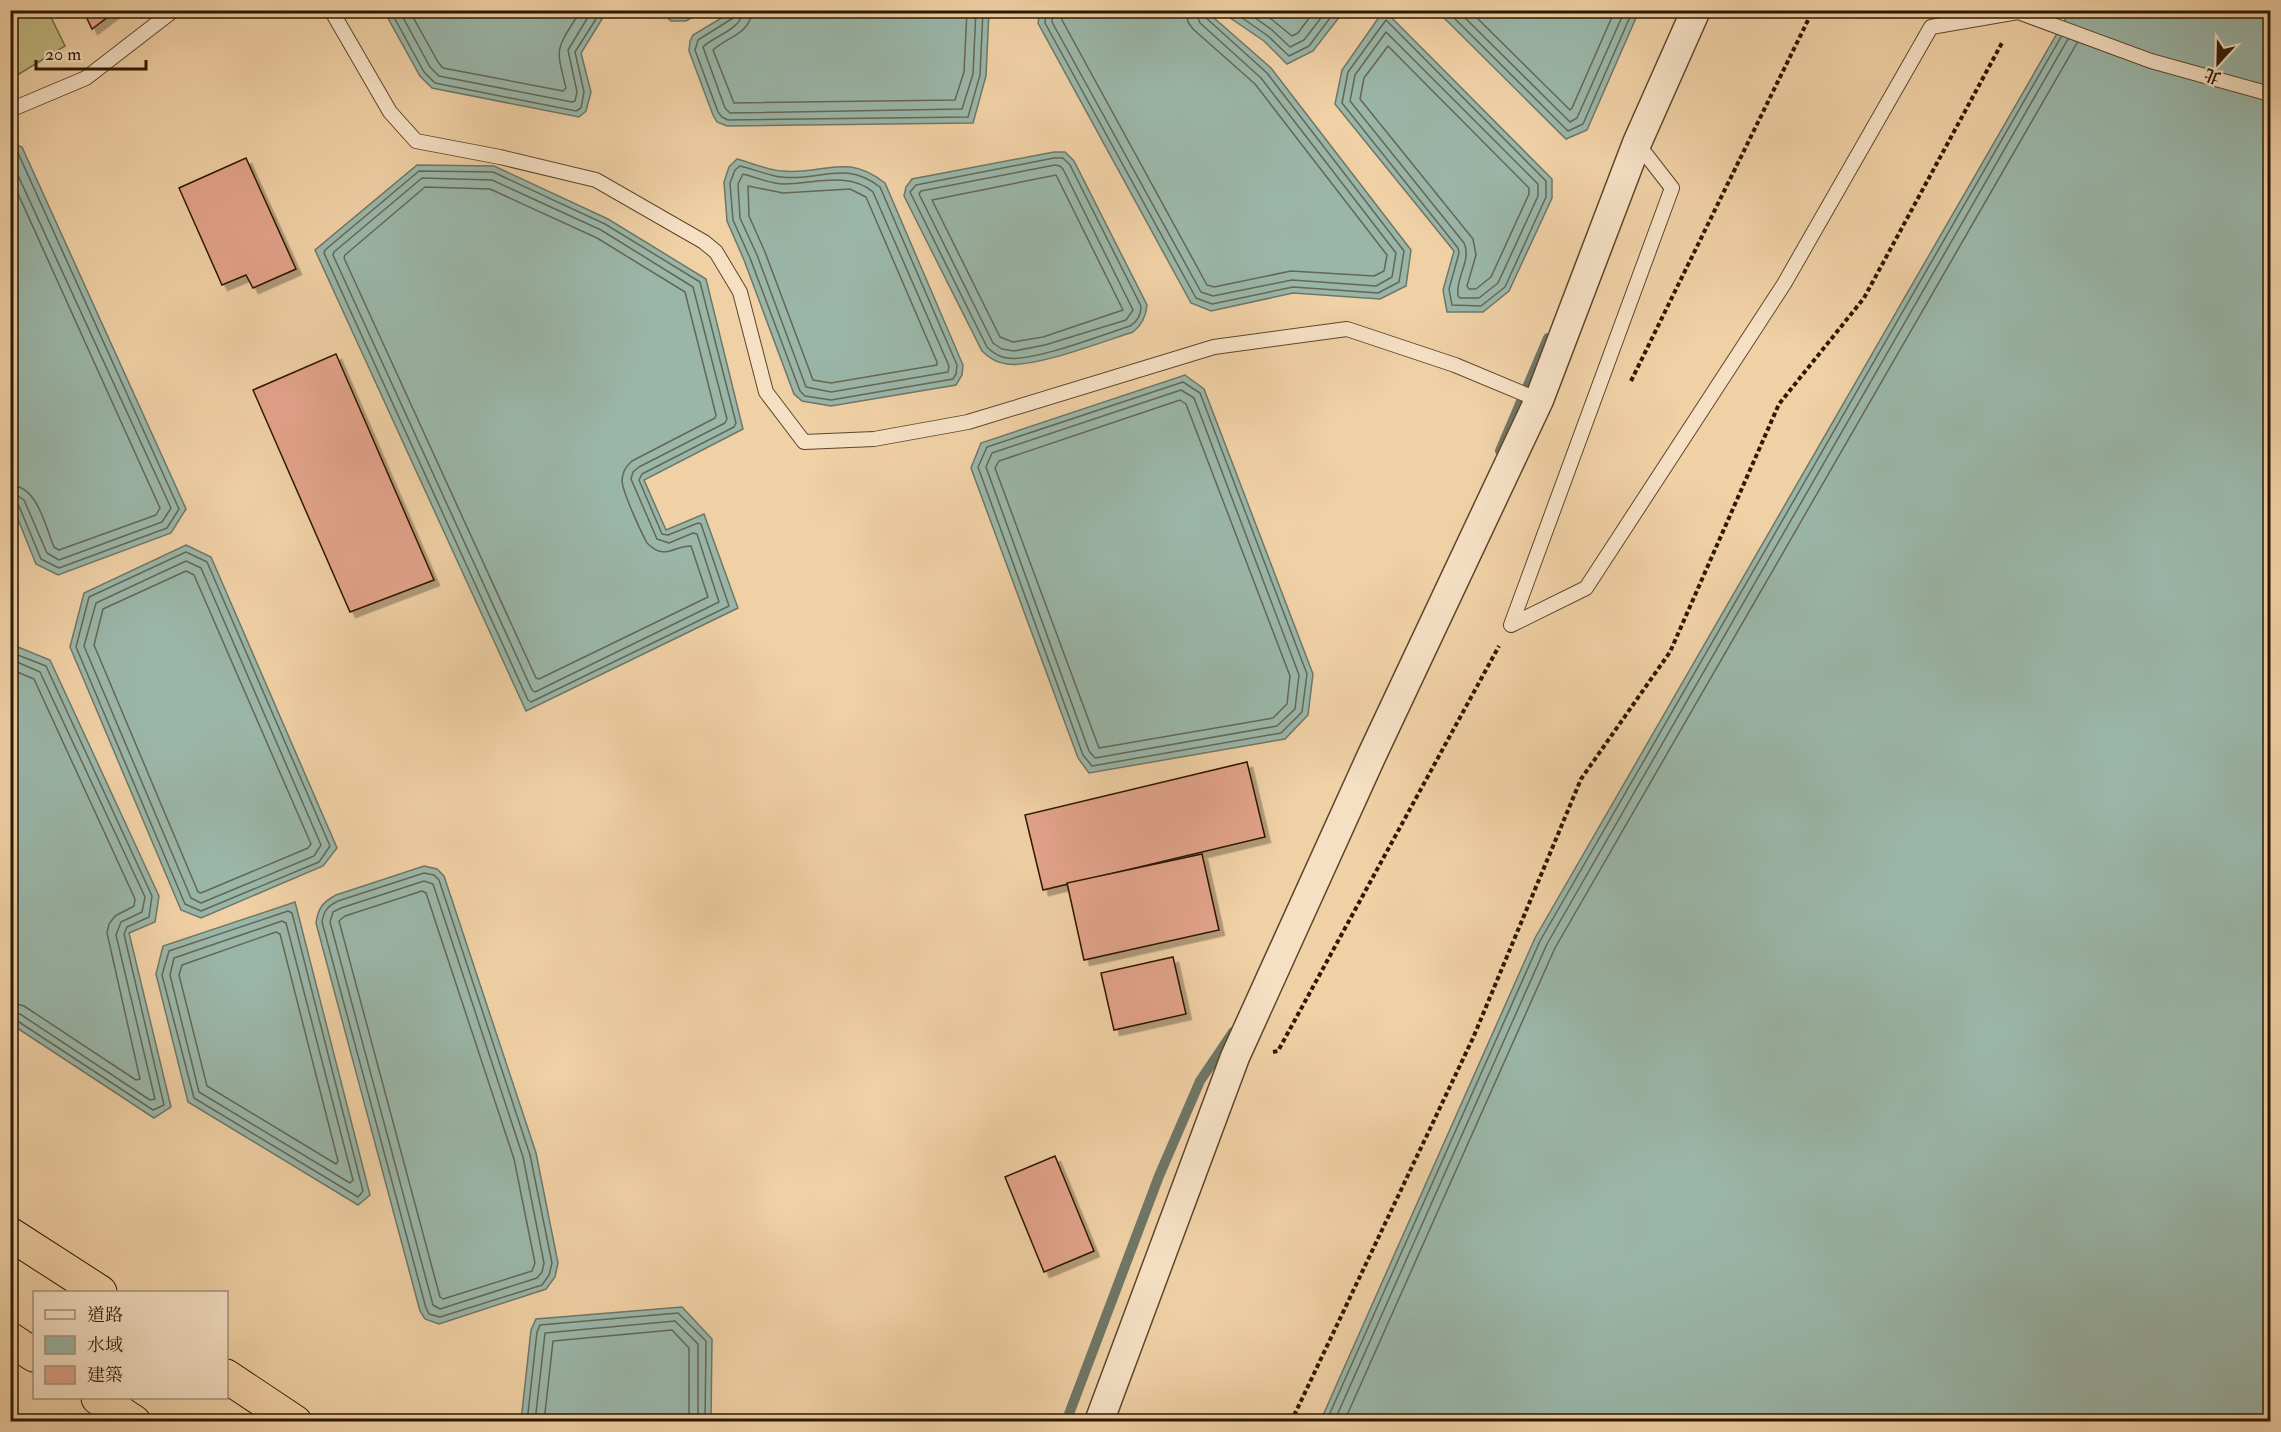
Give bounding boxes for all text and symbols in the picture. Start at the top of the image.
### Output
scale bar [36,33,146,71]
north arrow [2188,33,2248,93]
text: 20 m [45,43,81,66]
text: 北 [2202,64,2224,88]
legend [33,1291,228,1399]
text: 道路 [87,1304,123,1327]
text: 水域 [87,1334,123,1357]
text: 建築 [87,1364,123,1387]

